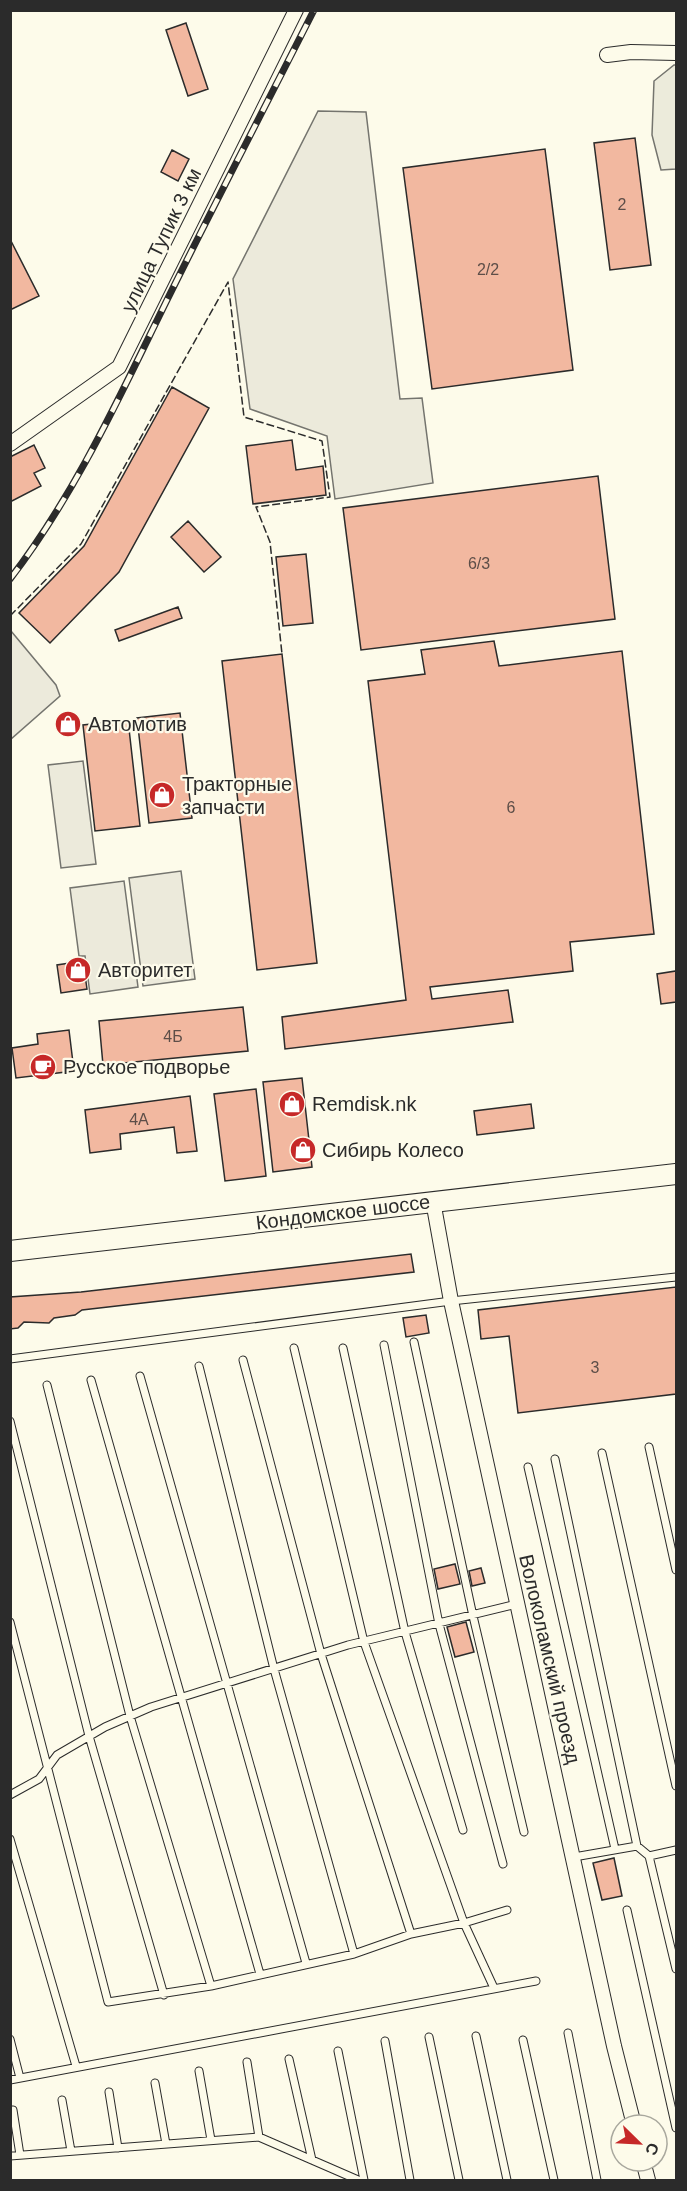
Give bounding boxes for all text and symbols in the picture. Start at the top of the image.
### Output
street label: улица Тупик 3 км [117,165,205,315]
house number: 2 [618,196,627,213]
house number: 2/2 [477,261,499,278]
house number: 6/3 [468,555,490,572]
shop icon: Автомотив [53,709,83,739]
place label: Автомотив [88,713,187,735]
place label: Тракторные запчасти [182,773,292,818]
shop icon: Тракторные запчасти [147,780,177,810]
house number: 6 [507,799,516,816]
shop icon: Авторитет [63,955,93,985]
place label: Авторитет [98,959,192,981]
house number: 4Б [163,1028,183,1045]
cafe icon: Русское подворье [28,1052,58,1082]
place label: Русское подворье [63,1056,230,1078]
shop icon: Remdisk.nk [277,1089,307,1119]
place label: Remdisk.nk [312,1093,417,1115]
house number: 4А [129,1111,149,1128]
shop icon: Сибирь Колесо [288,1135,318,1165]
place label: Сибирь Колесо [322,1139,464,1161]
street label: Кондомское шоссе [255,1190,431,1234]
house number: 3 [591,1359,600,1376]
street label: Волоколамский проезд [515,1552,585,1766]
north arrow [609,2113,669,2173]
text: С [642,2140,662,2158]

